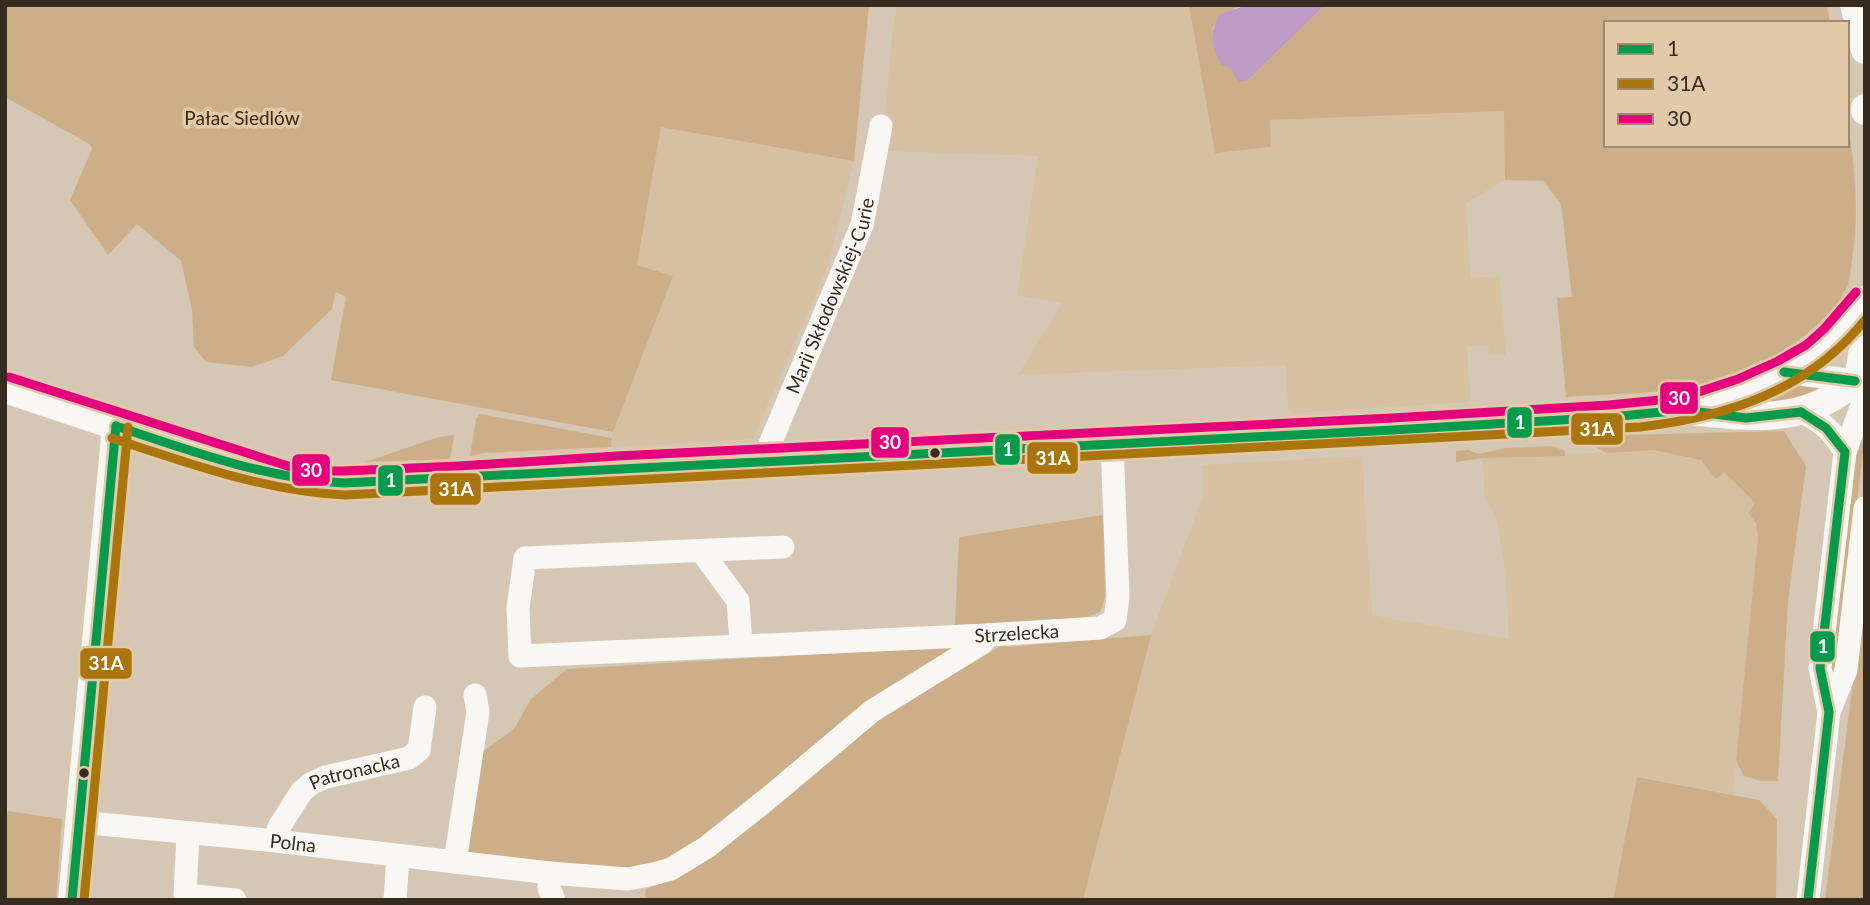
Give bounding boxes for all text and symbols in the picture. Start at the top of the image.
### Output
legend [1604,21,1849,147]
text: 1 [1667,35,1679,60]
text: 31A [1667,70,1706,95]
text: 30 [1667,105,1691,130]
park label: Pałac Siedlów [184,106,300,129]
street label: Marii Skłodowskiej-Curie [781,196,878,397]
line badge: 30 [1659,381,1699,415]
text: 30 [1668,386,1690,409]
line badge: 1 [1506,406,1533,439]
text: 1 [1514,410,1526,433]
line badge: 31A [1570,412,1624,446]
text: 31A [1579,417,1615,440]
line badge: 30 [870,426,910,459]
text: 30 [879,430,901,453]
line badge: 1 [994,433,1021,466]
text: 1 [1002,437,1014,460]
line badge: 31A [1026,441,1079,475]
unlabelled marker [928,446,942,460]
text: 31A [1035,446,1071,469]
line badge: 30 [291,453,331,487]
text: 30 [300,458,322,481]
line badge: 1 [377,464,404,497]
text: 1 [385,468,397,491]
line badge: 31A [429,472,482,506]
text: 31A [438,477,474,500]
street label: Strzelecka [974,619,1060,647]
line badge: 1 [1809,630,1836,663]
text: 1 [1817,634,1829,657]
line badge: 31A [79,647,133,680]
text: 31A [88,651,124,674]
street label: Patronacka [305,748,402,794]
unlabelled marker [77,766,91,780]
street label: Polna [269,828,317,857]

